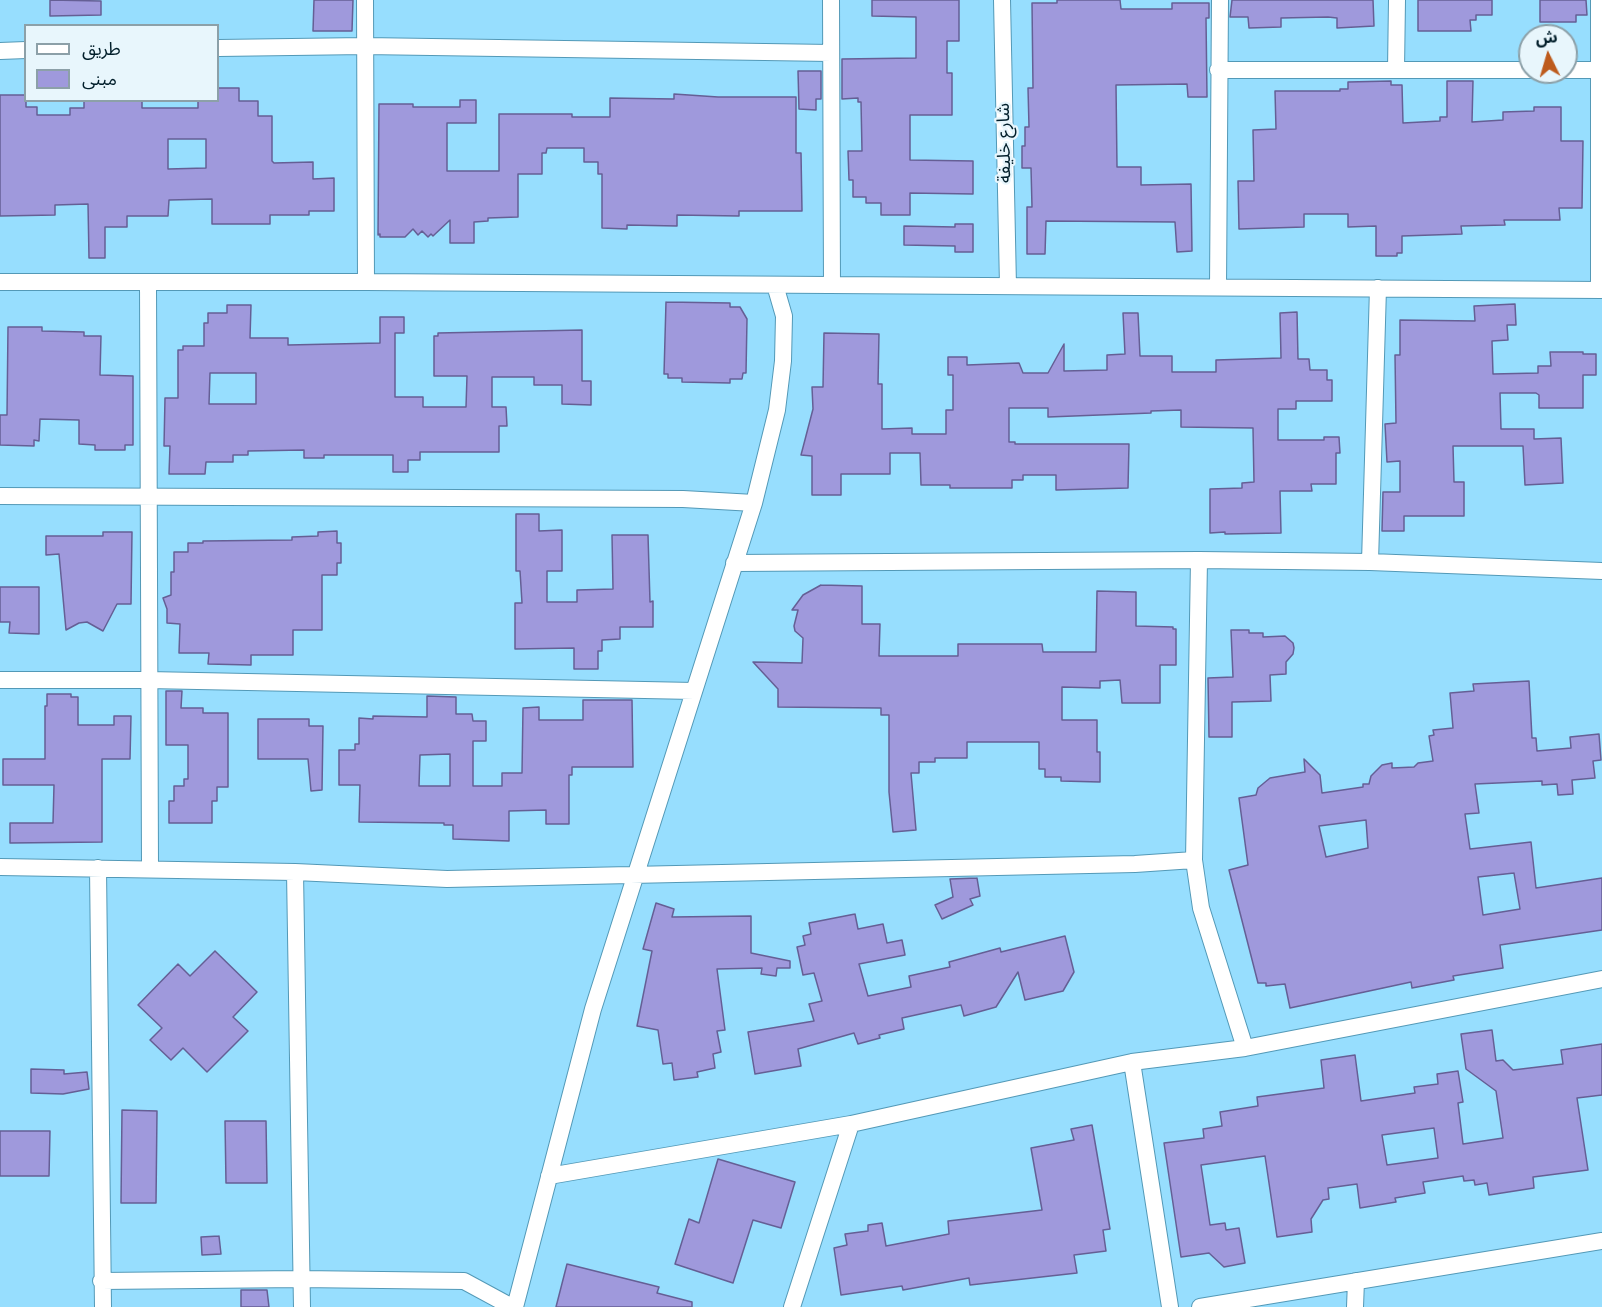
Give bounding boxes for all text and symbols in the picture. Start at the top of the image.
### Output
legend [24,24,219,102]
north arrow [1518,24,1578,84]
text: ش [1535,27,1558,48]
text: طريق [82,38,121,59]
text: مبنى [82,68,117,89]
street label: شارع خليفة [994,103,1016,183]

